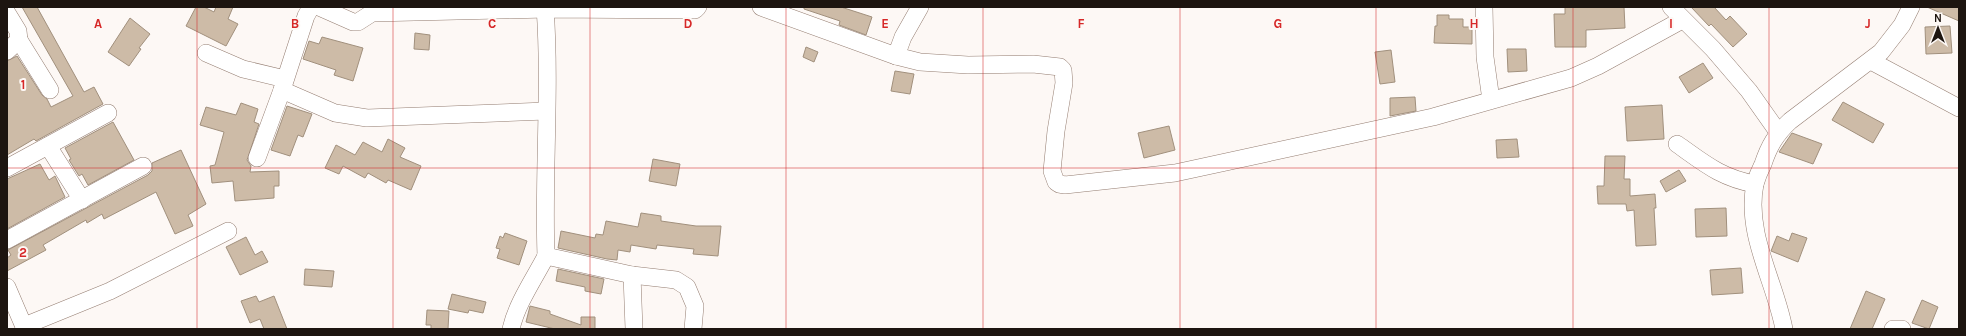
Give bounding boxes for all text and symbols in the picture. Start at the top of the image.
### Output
north arrow [1918,8,1958,48]
text: N [1934,12,1942,25]
text: A [94,16,102,31]
text: B [291,16,299,31]
text: C [488,16,496,31]
text: D [684,16,693,31]
text: E [881,16,889,31]
text: F [1077,16,1085,31]
text: G [1274,16,1282,31]
text: H [1469,16,1479,31]
text: I [1669,16,1673,31]
text: J [1865,16,1871,31]
text: 1 [21,77,25,92]
text: 2 [19,245,27,260]

